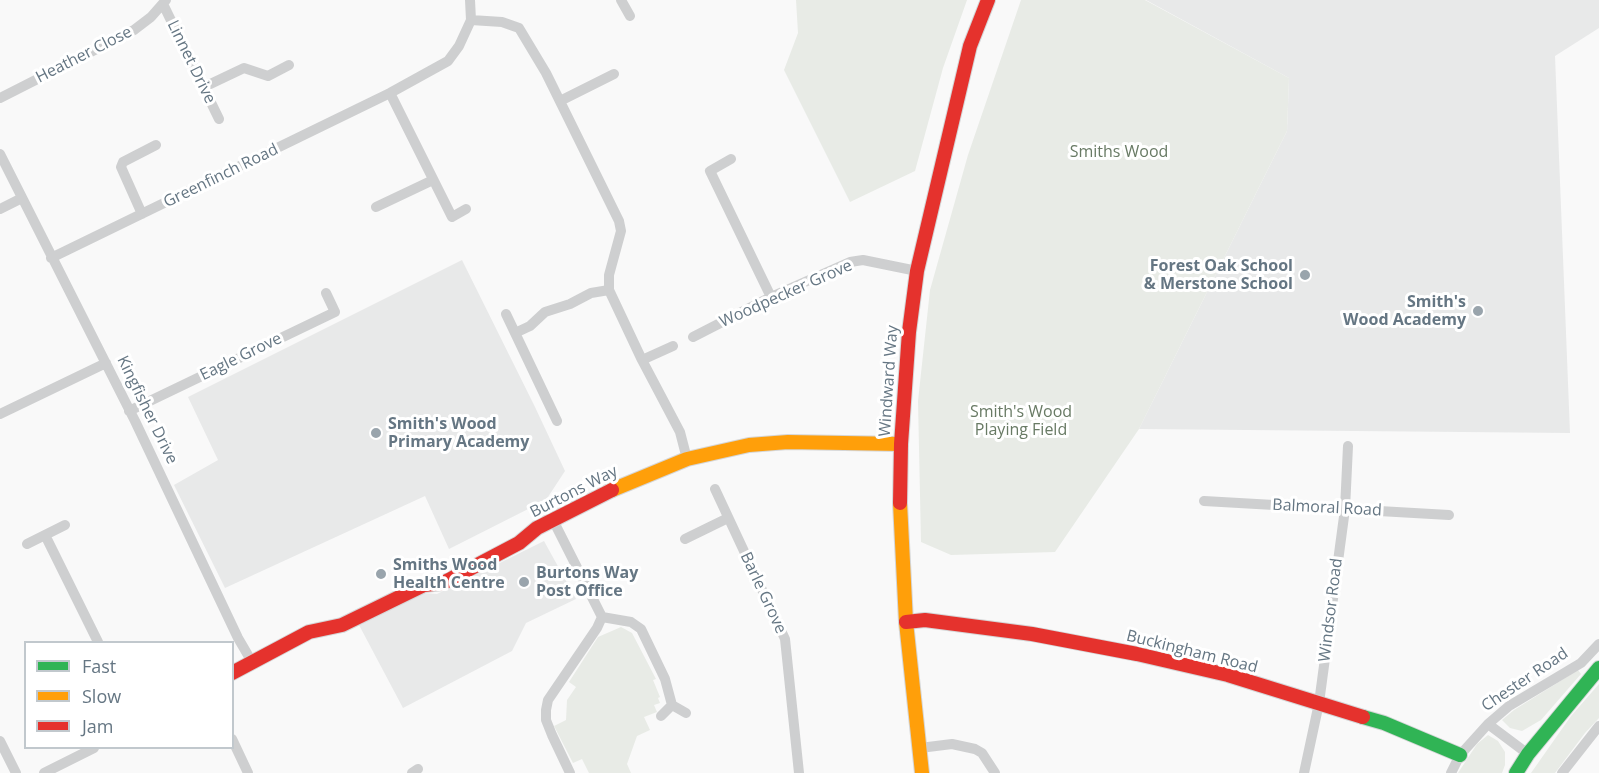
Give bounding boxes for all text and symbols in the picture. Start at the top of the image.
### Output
street label: Linnet Drive [163,17,219,107]
street label: Heather Close [33,23,135,87]
street label: Greenfinch Road [161,140,281,212]
park label: Smiths Wood [1070,142,1168,162]
street label: Woodpecker Grove [717,256,855,332]
place label: Forest Oak School & Merstone School [1144,256,1293,294]
marker: Forest Oak School & Merstone School [1298,268,1312,282]
place label: Smith's Wood Academy [1343,292,1466,330]
marker: Smith's Wood Academy [1471,304,1485,318]
street label: Windward Way [876,325,902,437]
street label: Eagle Grove [197,329,285,385]
street label: Kingfisher Drive [112,353,182,467]
park label: Smith's Wood Playing Field [970,402,1072,440]
place label: Smith's Wood Primary Academy [388,414,529,452]
marker: Smith's Wood Primary Academy [369,426,383,440]
street label: Burtons Way [527,462,621,522]
street label: Balmoral Road [1272,496,1382,520]
street label: Barle Grove [736,549,790,637]
place label: Smiths Wood Health Centre [393,555,505,593]
street label: Windsor Road [1315,557,1347,663]
place label: Burtons Way Post Office [536,563,638,601]
marker: Smiths Wood Health Centre [374,567,388,581]
marker: Burtons Way Post Office [517,575,531,589]
street label: Buckingham Road [1124,626,1260,678]
legend [24,641,234,749]
street label: Chester Road [1478,644,1572,716]
text: Fast [82,654,116,678]
text: Slow [82,684,121,708]
text: Jam [82,714,114,738]

